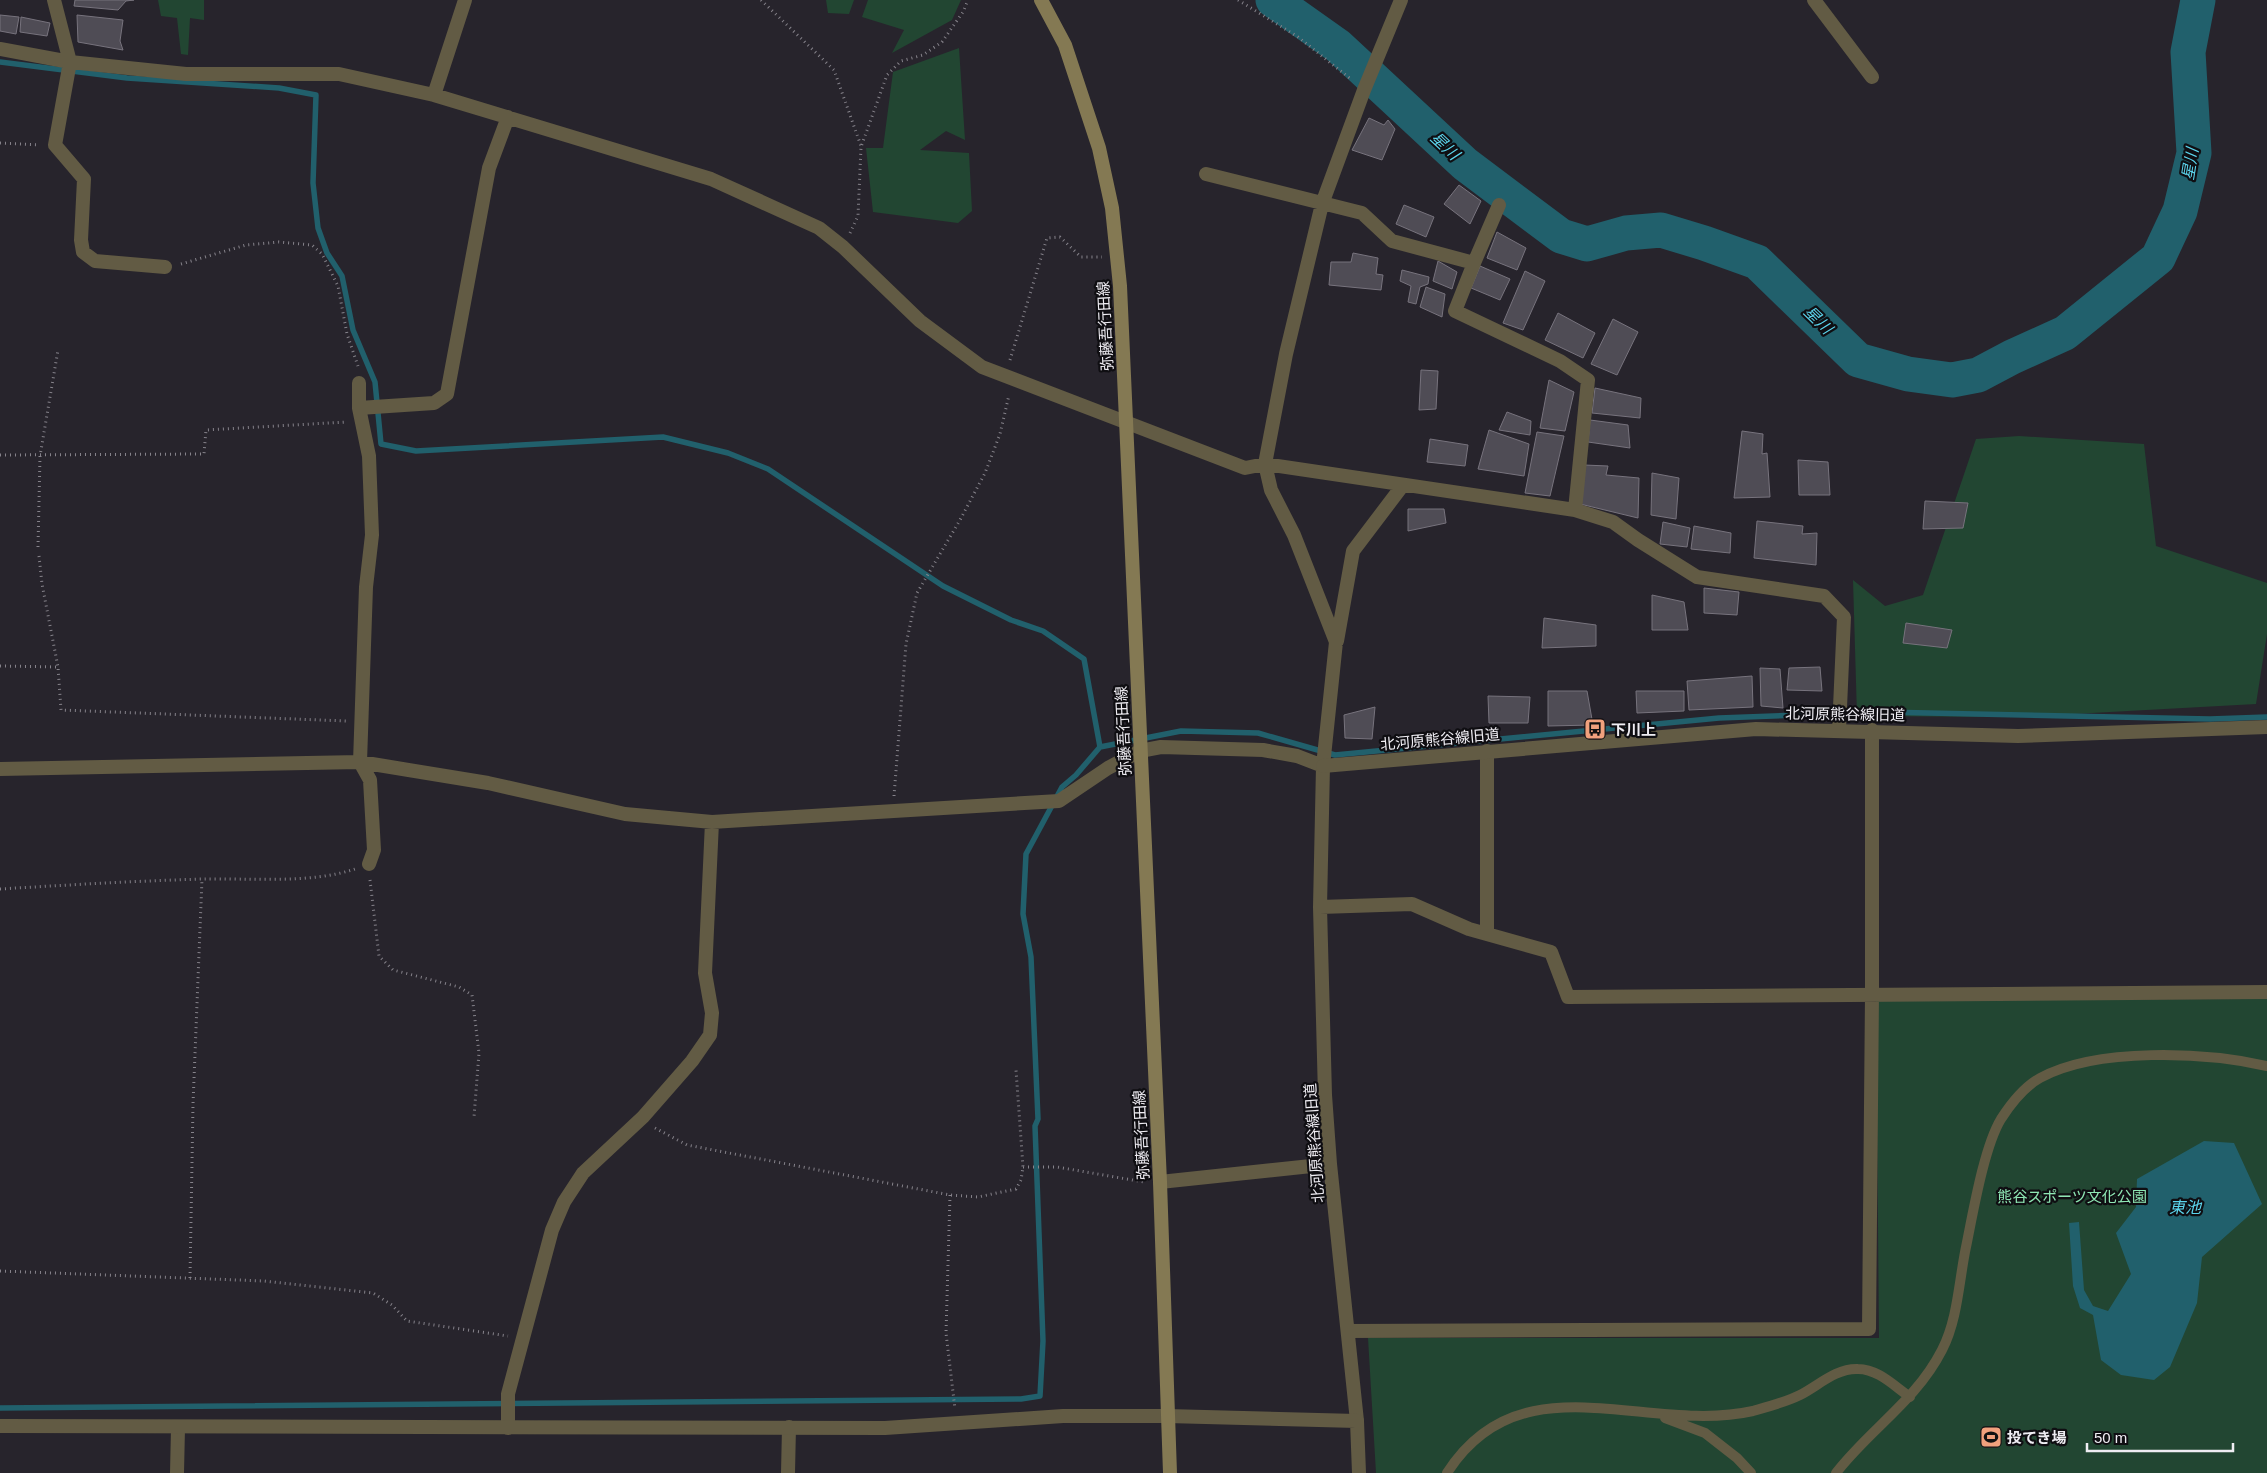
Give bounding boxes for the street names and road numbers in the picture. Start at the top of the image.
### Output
street label: 弥藤吾行田線 [1094,281,1116,371]
street label: 弥藤吾行田線 [1112,686,1134,776]
street label: 北河原熊谷線旧道 [1785,704,1905,724]
street label: 北河原熊谷線旧道 [1379,725,1501,753]
street label: 北河原熊谷線旧道 [1301,1083,1327,1203]
street label: 弥藤吾行田線 [1130,1090,1152,1180]

